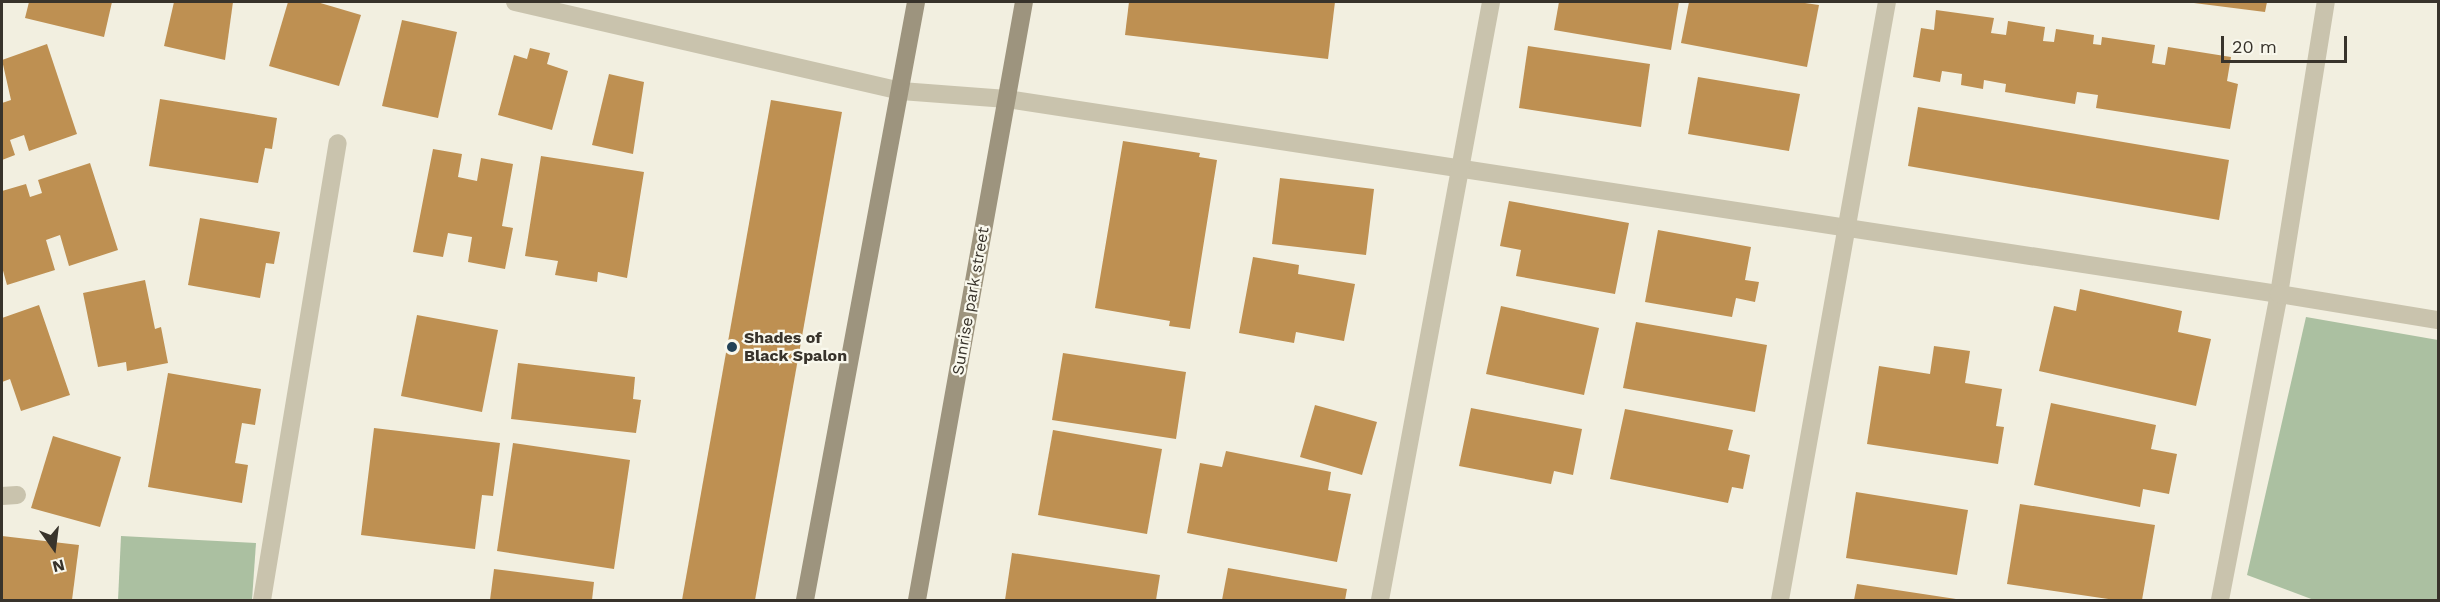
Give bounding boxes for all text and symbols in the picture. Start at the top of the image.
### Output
scale bar [2224,24,2350,62]
text: 20 m [2232,36,2277,57]
street label: Sunrise park street [948,225,994,377]
place label: Shades of Black Spalon [744,328,847,366]
marker: Shades of Black Spalon [725,340,739,354]
north arrow [24,518,84,578]
text: N [50,555,67,577]

